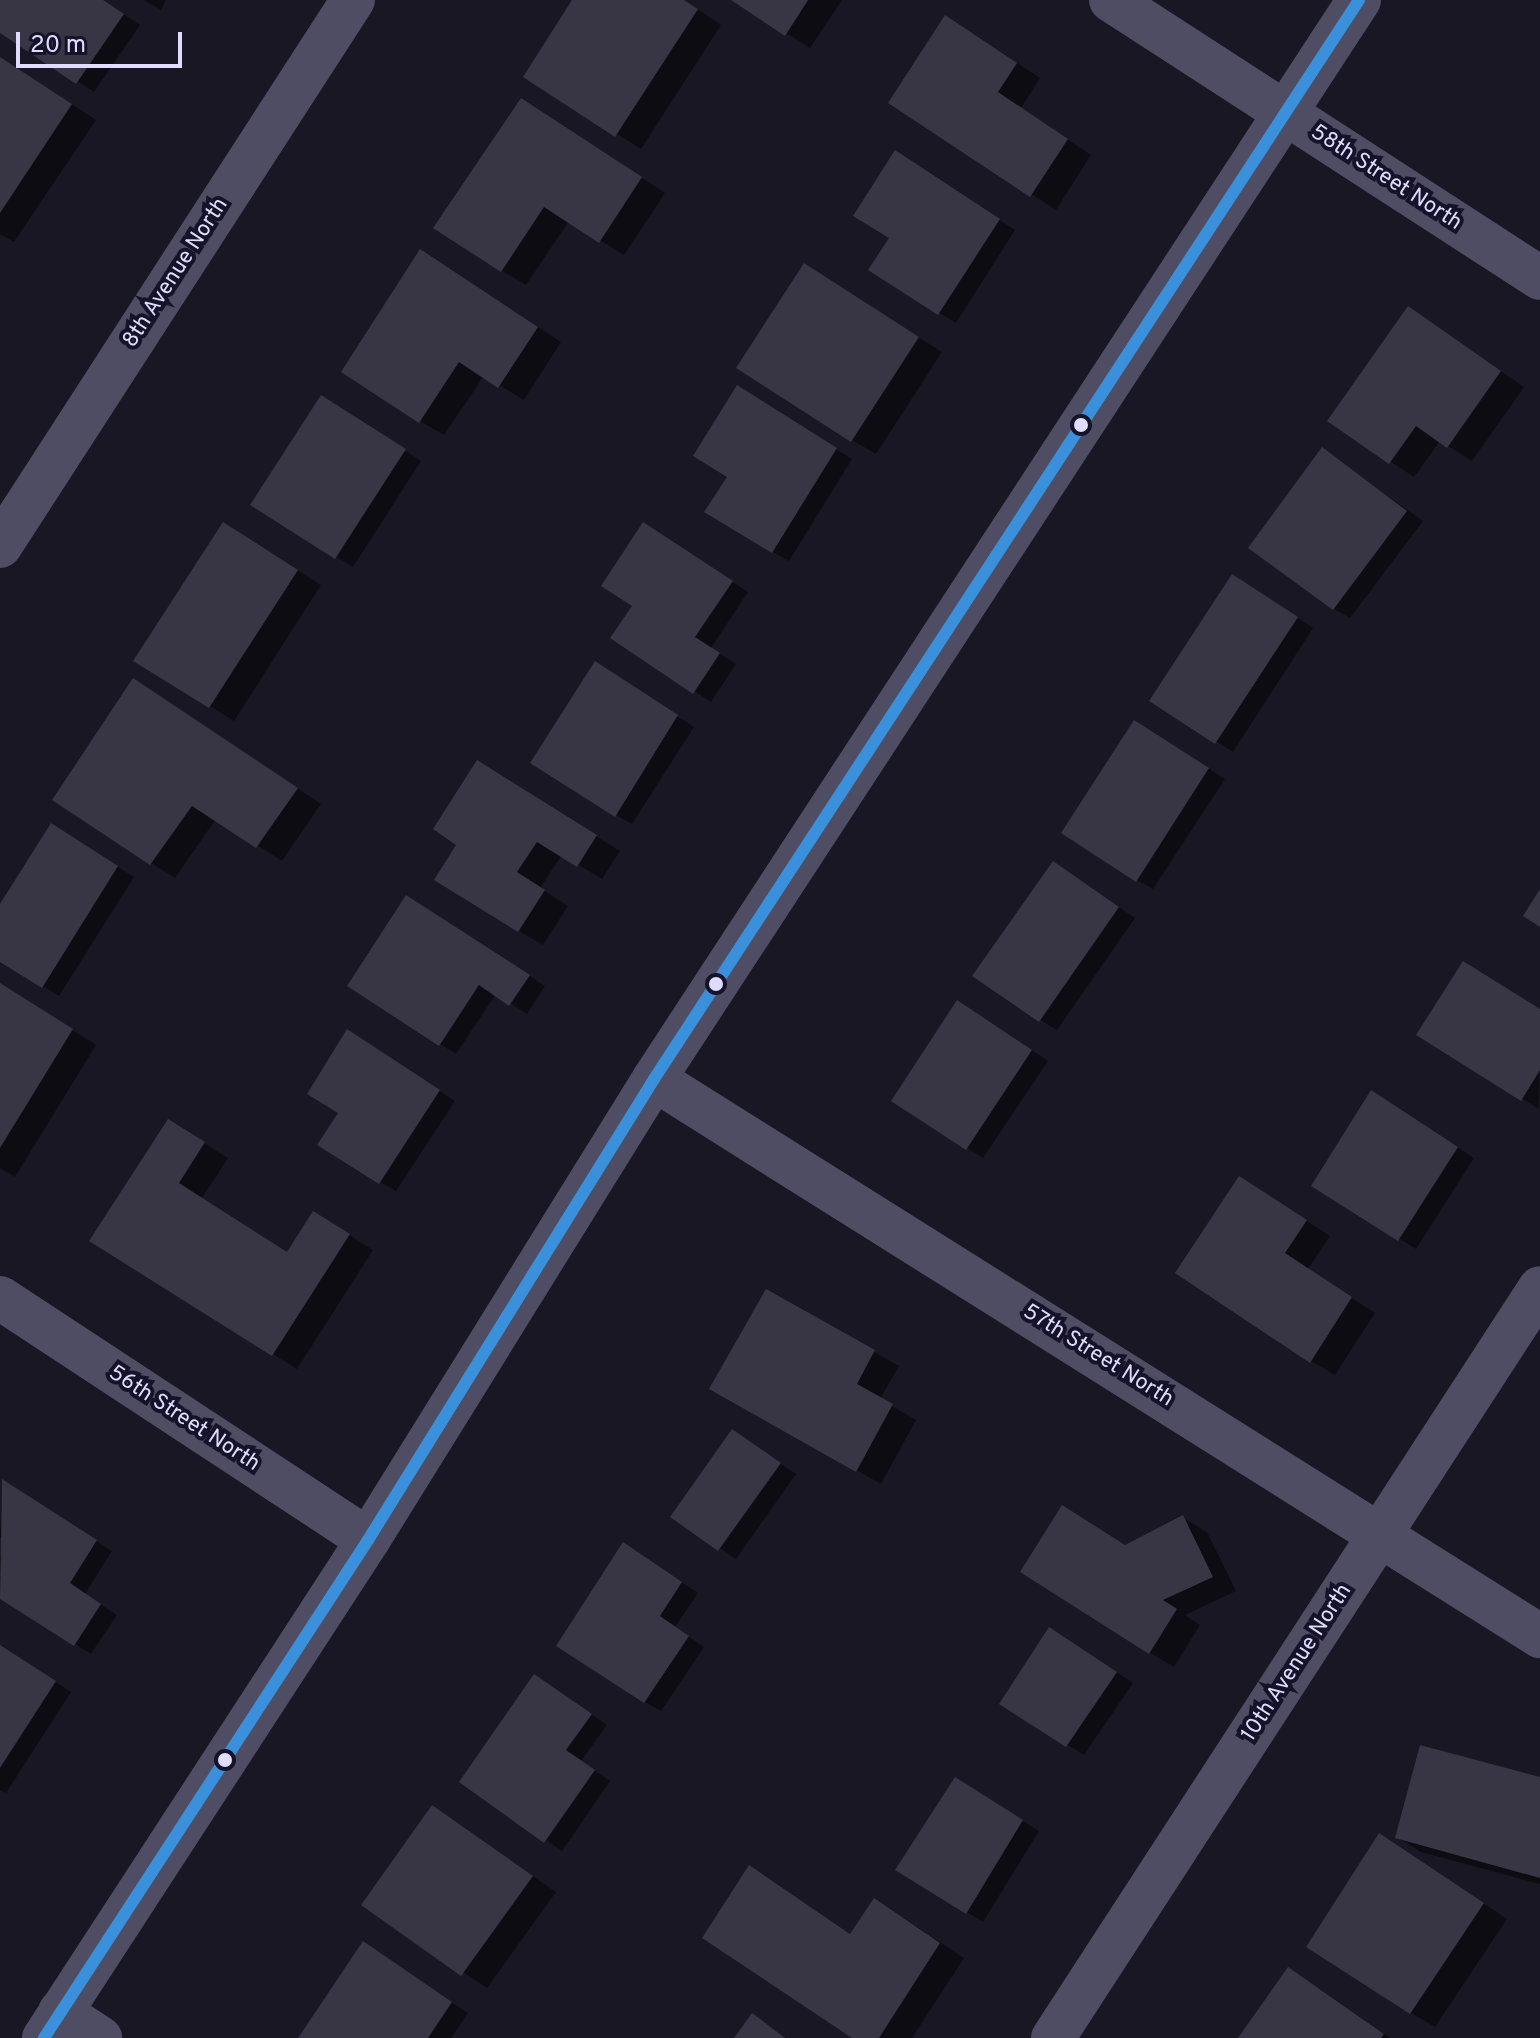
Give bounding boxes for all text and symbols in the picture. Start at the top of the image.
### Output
scale bar [20,16,186,66]
text: 20 m [30,31,86,61]
street label: 58th Street North [1306,119,1466,237]
street label: 8th Avenue North [118,193,234,353]
unlabelled marker [1073,417,1089,433]
unlabelled marker [708,976,724,992]
street label: 57th Street North [1018,1299,1178,1413]
street label: 56th Street North [103,1360,265,1478]
street label: 10th Avenue North [1236,1579,1358,1747]
unlabelled marker [217,1752,233,1768]

